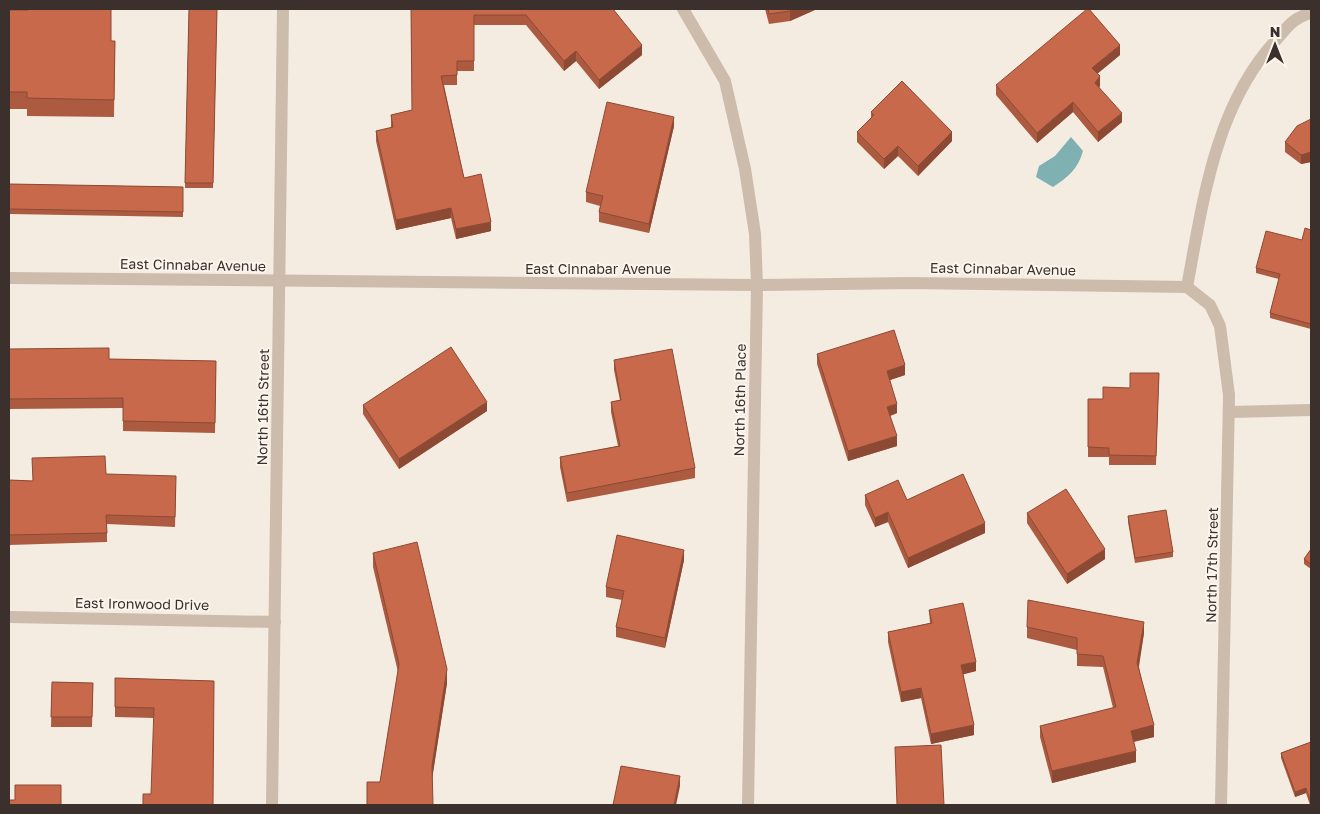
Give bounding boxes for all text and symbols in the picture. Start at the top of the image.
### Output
north arrow [1250,20,1300,70]
text: N [1270,23,1280,40]
street label: East Cinnabar Avenue [120,255,266,274]
street label: East Cinnabar Avenue [930,259,1076,278]
street label: East Cinnabar Avenue [525,260,671,277]
street label: North 16th Place [730,343,749,457]
street label: North 16th Street [253,348,272,466]
street label: North 17th Street [1202,507,1221,623]
street label: East Ironwood Drive [75,594,209,613]

